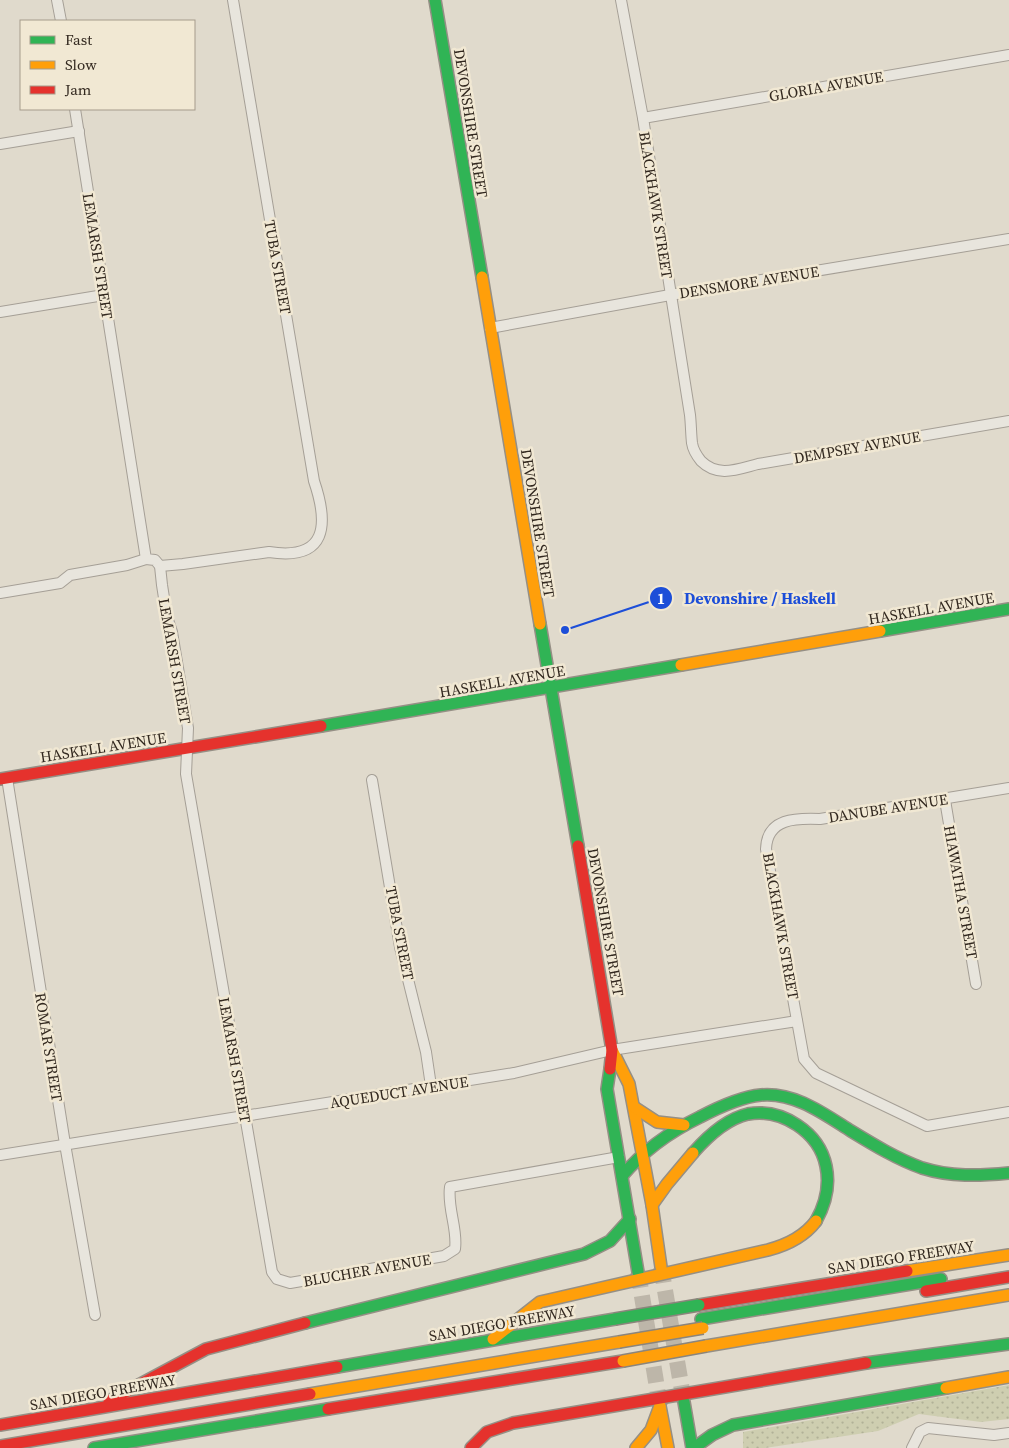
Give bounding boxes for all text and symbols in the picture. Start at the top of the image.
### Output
legend [20,20,195,110]
text: Fast [65,29,92,50]
street label: DEVONSHIRE STREET [449,47,493,199]
text: Slow [65,54,97,75]
street label: GLORIA AVENUE [767,66,885,106]
text: Jam [64,79,92,100]
street label: BLACKHAWK STREET [634,130,678,280]
street label: LEMARSH STREET [78,192,118,320]
street label: TUBA STREET [259,218,297,316]
street label: DENSMORE AVENUE [678,261,820,303]
street label: DEMPSEY AVENUE [792,425,922,469]
street label: DEVONSHIRE STREET [516,447,560,599]
callout: Devonshire / Haskell [649,583,846,614]
text: Devonshire / Haskell [684,587,836,609]
street label: HASKELL AVENUE [866,587,996,629]
text: 1 [657,588,665,609]
street label: LEMARSH STREET [154,597,196,725]
street label: HASKELL AVENUE [437,660,567,702]
street label: HASKELL AVENUE [38,727,168,767]
street label: DANUBE AVENUE [827,788,949,828]
street label: HIAWATHA STREET [939,823,983,961]
street label: DEVONSHIRE STREET [583,846,629,998]
street label: BLACKHAWK STREET [758,851,804,1001]
street label: TUBA STREET [381,884,419,982]
street label: ROMAR STREET [30,991,68,1103]
street label: LEMARSH STREET [214,996,256,1124]
street label: AQUEDUCT AVENUE [328,1071,470,1113]
street label: SAN DIEGO FREEWAY [826,1235,976,1279]
street label: BLUCHER AVENUE [302,1248,432,1292]
street label: SAN DIEGO FREEWAY [427,1300,577,1346]
street label: SAN DIEGO FREEWAY [28,1369,178,1415]

